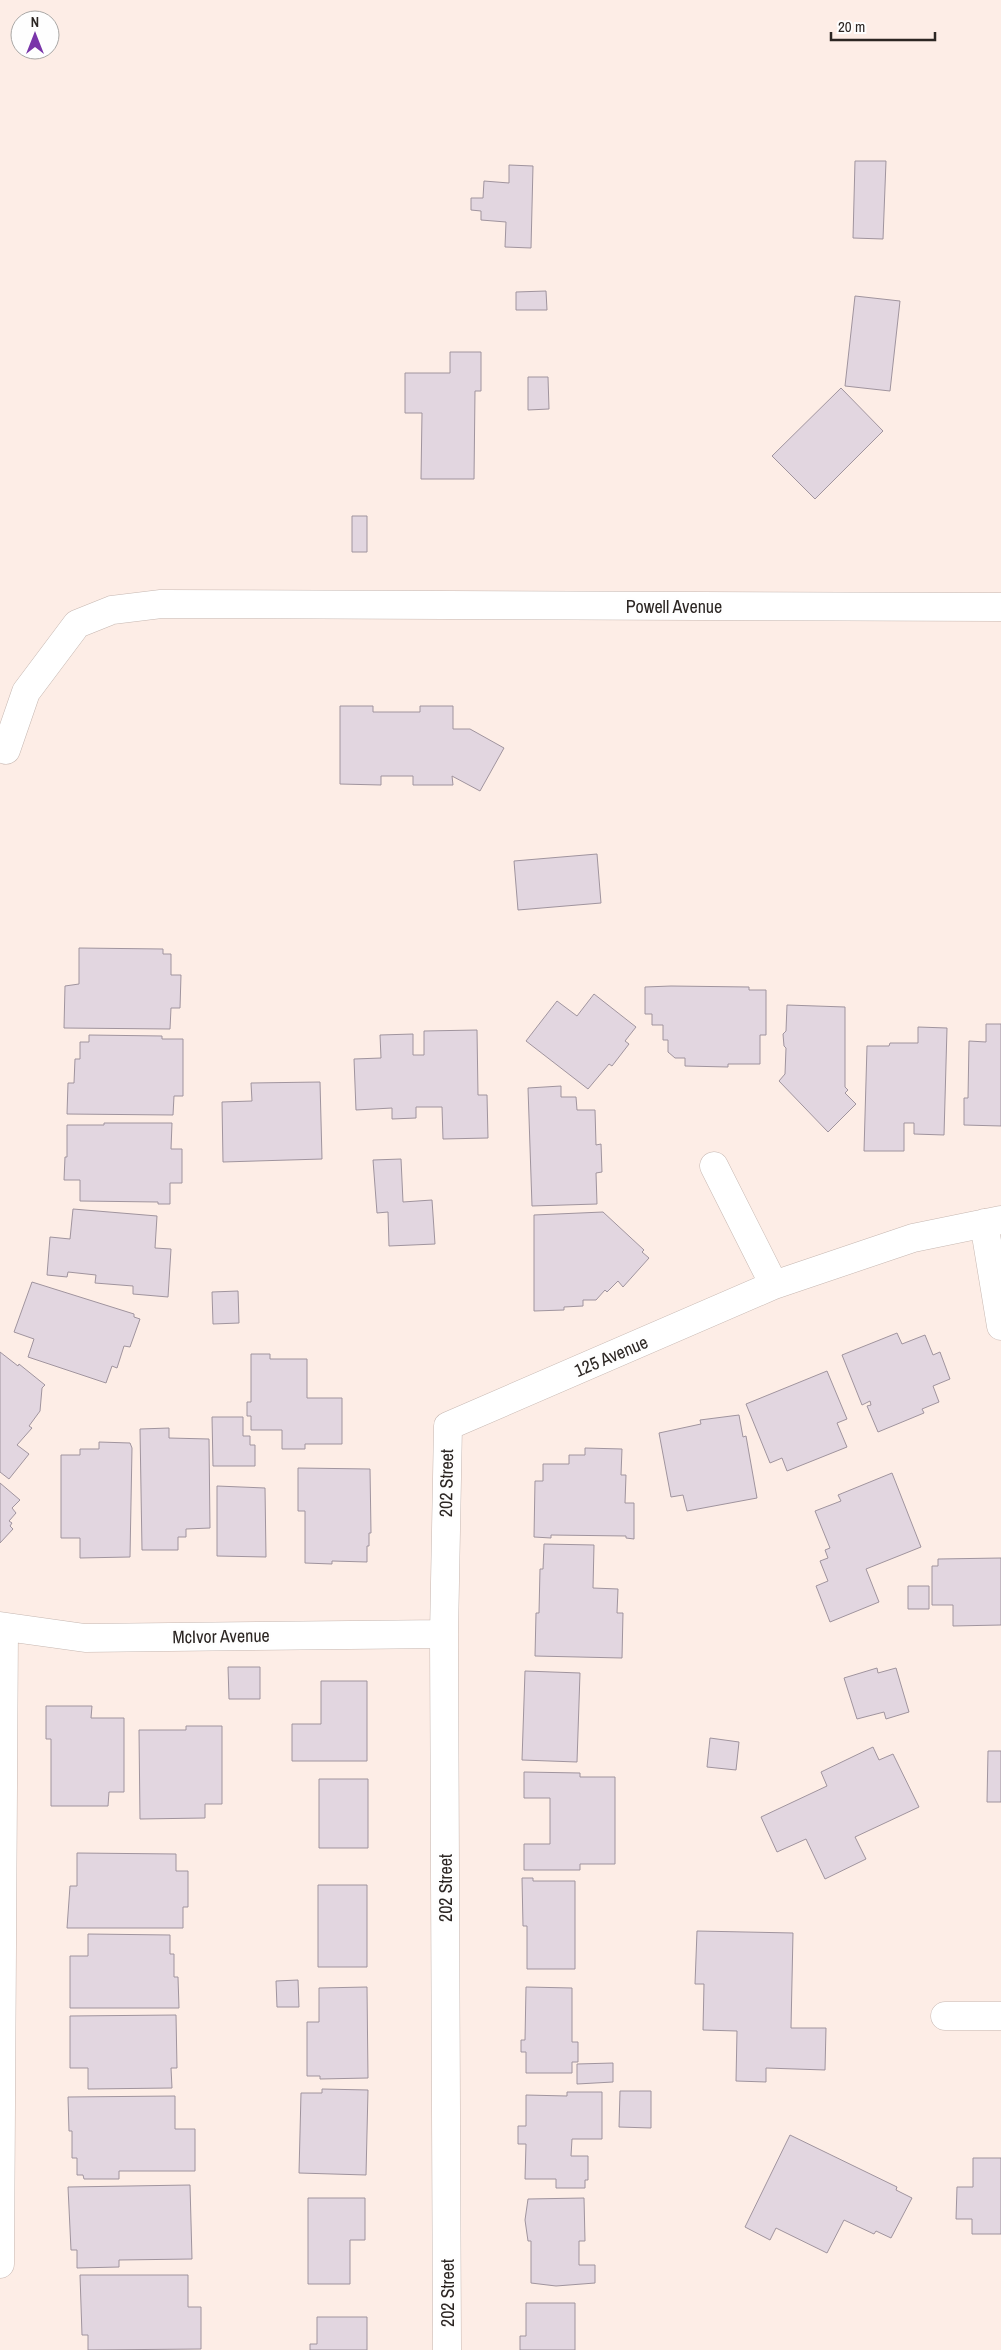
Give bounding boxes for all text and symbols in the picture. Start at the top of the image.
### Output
north arrow [10,10,60,60]
scale bar [831,10,935,42]
text: N [31,13,39,31]
text: 20 m [838,16,865,37]
street label: Powell Avenue [626,594,722,619]
street label: 125 Avenue [570,1329,652,1383]
street label: 202 Street [433,1449,459,1517]
street label: McIvor Avenue [172,1623,270,1649]
street label: 202 Street [433,1854,458,1922]
street label: 202 Street [435,2259,460,2327]

